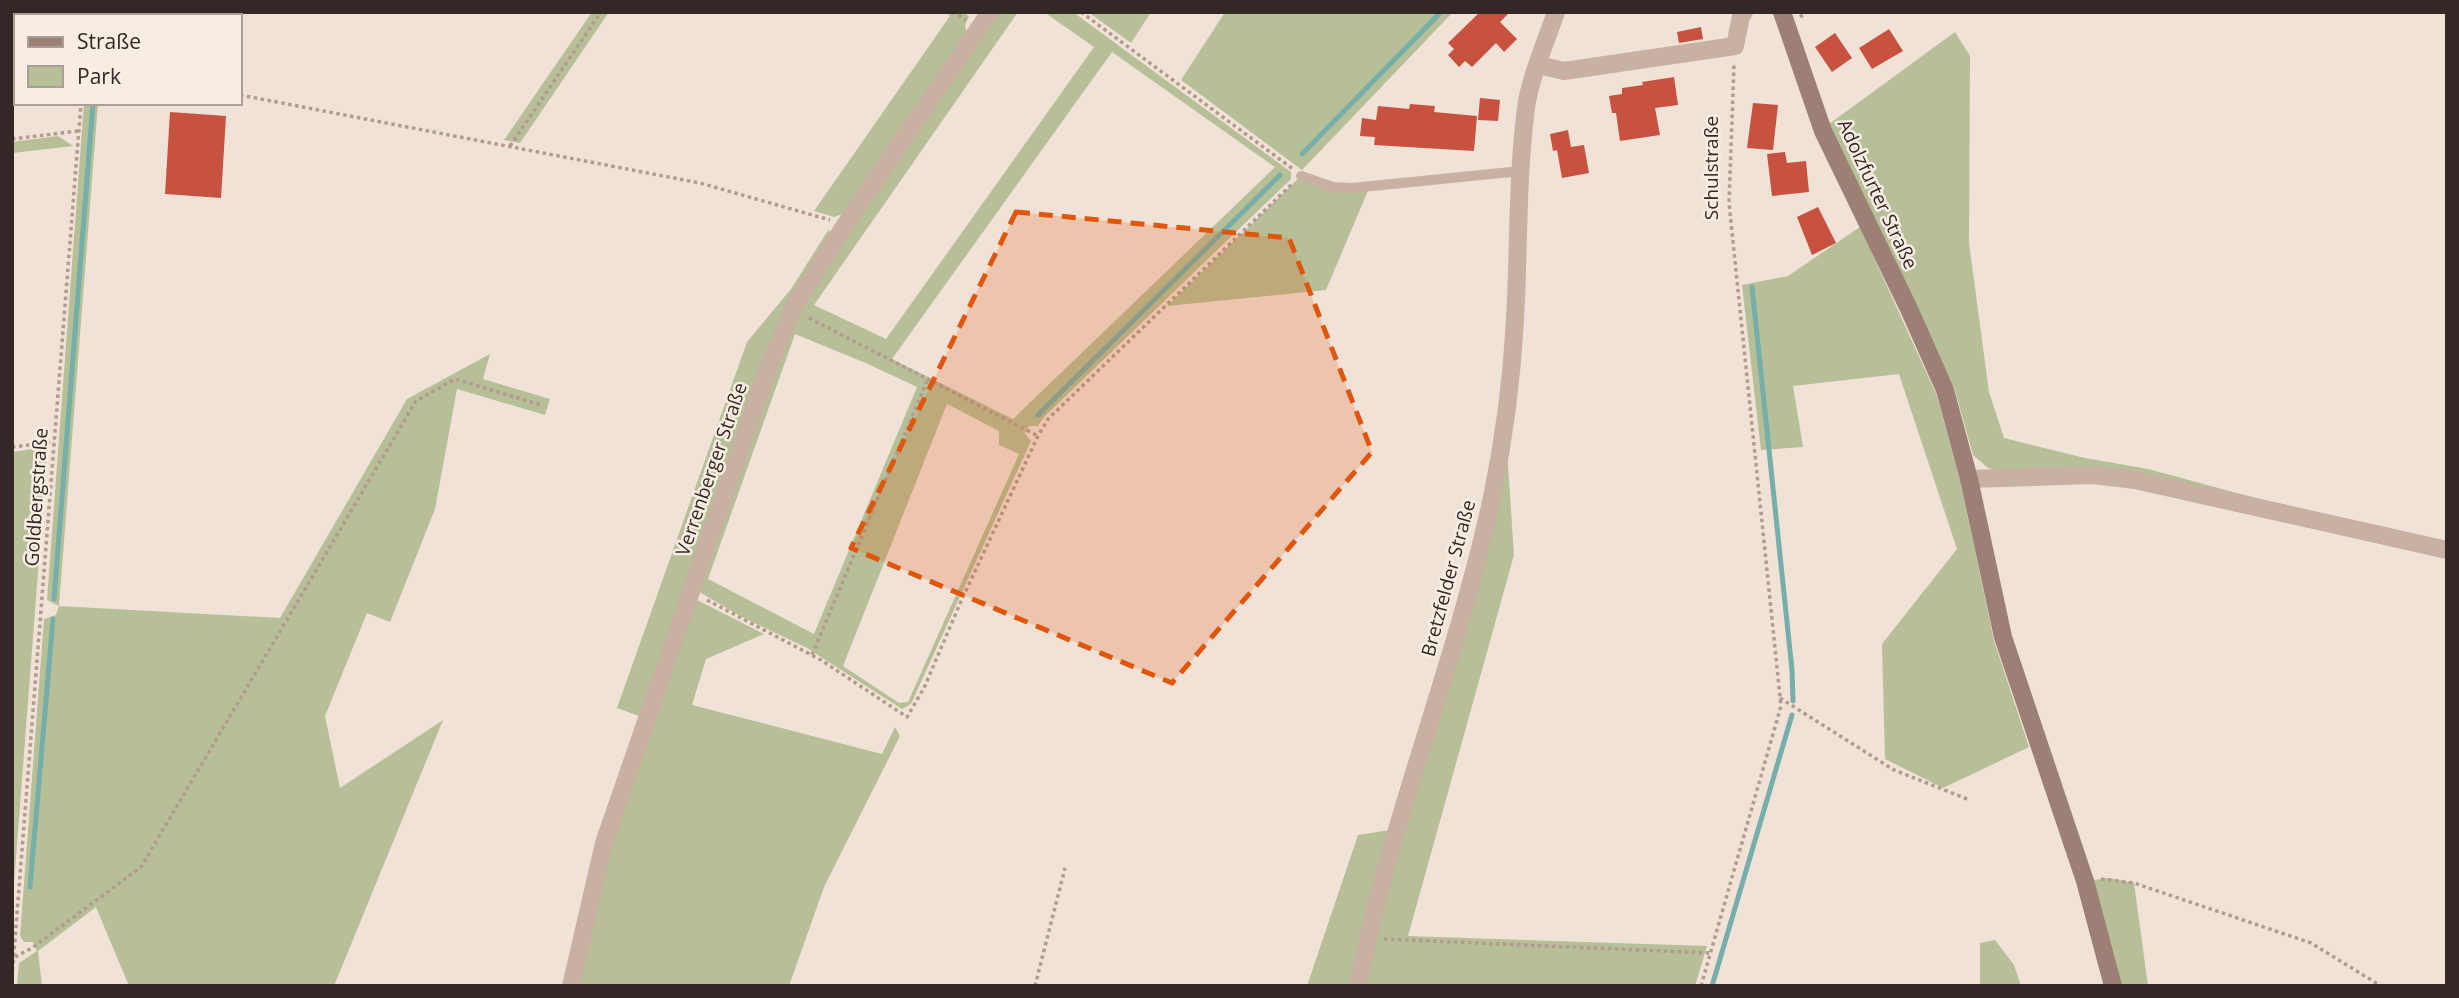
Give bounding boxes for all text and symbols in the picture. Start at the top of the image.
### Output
legend [14,14,242,105]
text: Straße [77,27,141,55]
text: Park [77,62,121,90]
street label: Adolzfurter Straße [1832,115,1924,273]
street label: Schulstraße [1698,116,1724,220]
street label: Verrenberger Straße [669,379,753,559]
street label: Goldbergstraße [18,427,54,567]
street label: Bretzfelder Straße [1415,497,1481,659]

